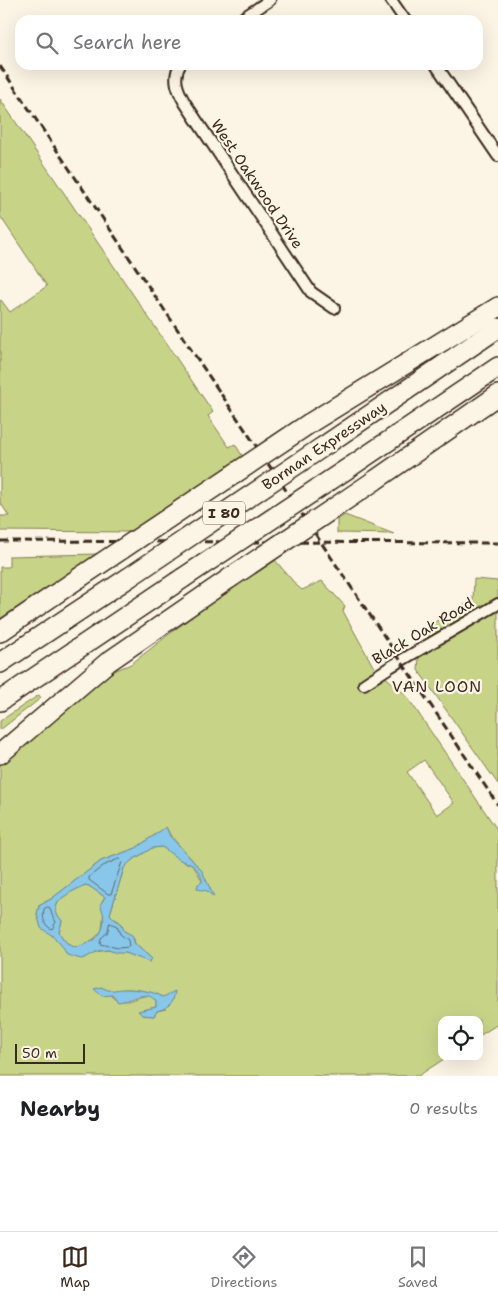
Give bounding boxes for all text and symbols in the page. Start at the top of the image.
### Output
search box [15,15,483,70]
icon: search [33,29,61,57]
text: Search here [73,30,182,55]
street label: West Oakwood Drive [206,115,308,253]
street label: Borman Expressway [258,397,390,495]
road number: I 80 [203,502,245,524]
street label: Black Oak Road [368,592,478,669]
district label: VAN LOON [392,676,482,697]
map controls [438,1016,483,1061]
button: locate [438,1016,483,1061]
scale bar [15,1041,85,1064]
text: 50 m [22,1044,57,1062]
text: Nearby [20,1095,100,1123]
text: 0 results [409,1098,478,1119]
tab: Map [60,1243,90,1291]
tab: Directions [211,1243,278,1291]
tab: Saved [398,1243,438,1291]

